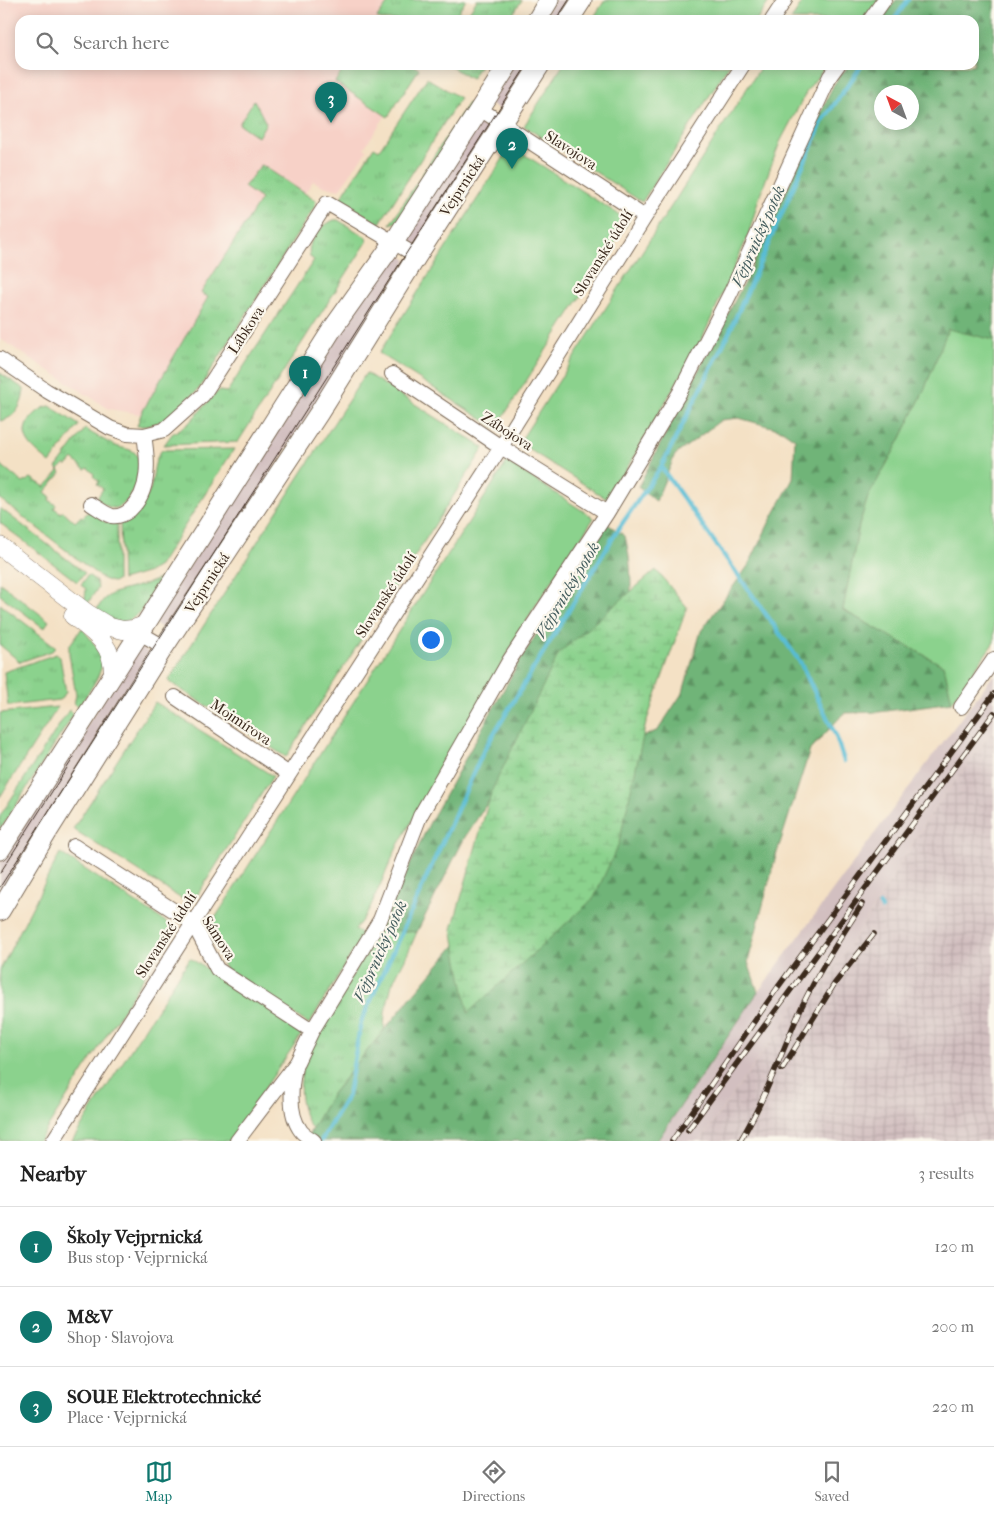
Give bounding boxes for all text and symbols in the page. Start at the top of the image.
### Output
search box [15,15,979,70]
icon: search [33,29,61,57]
text: Search here [73,32,169,54]
pin: 3 [315,82,347,123]
north arrow [874,85,919,130]
street label: Slavojova [541,126,601,174]
pin: 2 [496,128,528,169]
street label: Vejprnická [435,151,489,221]
water label: Vejprnický potok [727,182,789,290]
street label: Slovanské údolí [569,206,637,300]
street label: Lábkova [224,302,269,357]
pin: 1 [289,356,321,397]
street label: Zábojova [478,408,537,455]
water label: Vejprnický potok [531,538,603,642]
street label: Vejprnická [180,548,234,618]
street label: Slovanské údolí [352,548,421,641]
your location [418,627,444,653]
street label: Mojmírova [207,695,276,750]
street label: Slovanské údolí [132,888,201,981]
water label: Vejprnický potok [349,897,411,1005]
street label: Sámova [198,913,240,964]
text: Nearby [20,1162,86,1186]
text: 3 results [918,1164,974,1183]
text: Školy Vejprnická [67,1226,202,1248]
text: 1 [33,1237,39,1256]
text: 120 m [935,1237,974,1256]
text: Bus stop · Vejprnická [67,1248,208,1267]
text: M&V [67,1306,112,1328]
text: 2 [32,1317,40,1336]
text: 200 m [931,1317,974,1336]
text: Shop · Slavojova [67,1328,174,1347]
text: SOUE Elektrotechnické [67,1386,261,1408]
text: 3 [33,1397,39,1416]
text: 220 m [932,1397,974,1416]
text: Place · Vejprnická [67,1408,187,1427]
tab: Map [145,1458,173,1505]
tab: Directions [462,1458,525,1505]
tab: Saved [815,1458,849,1505]

